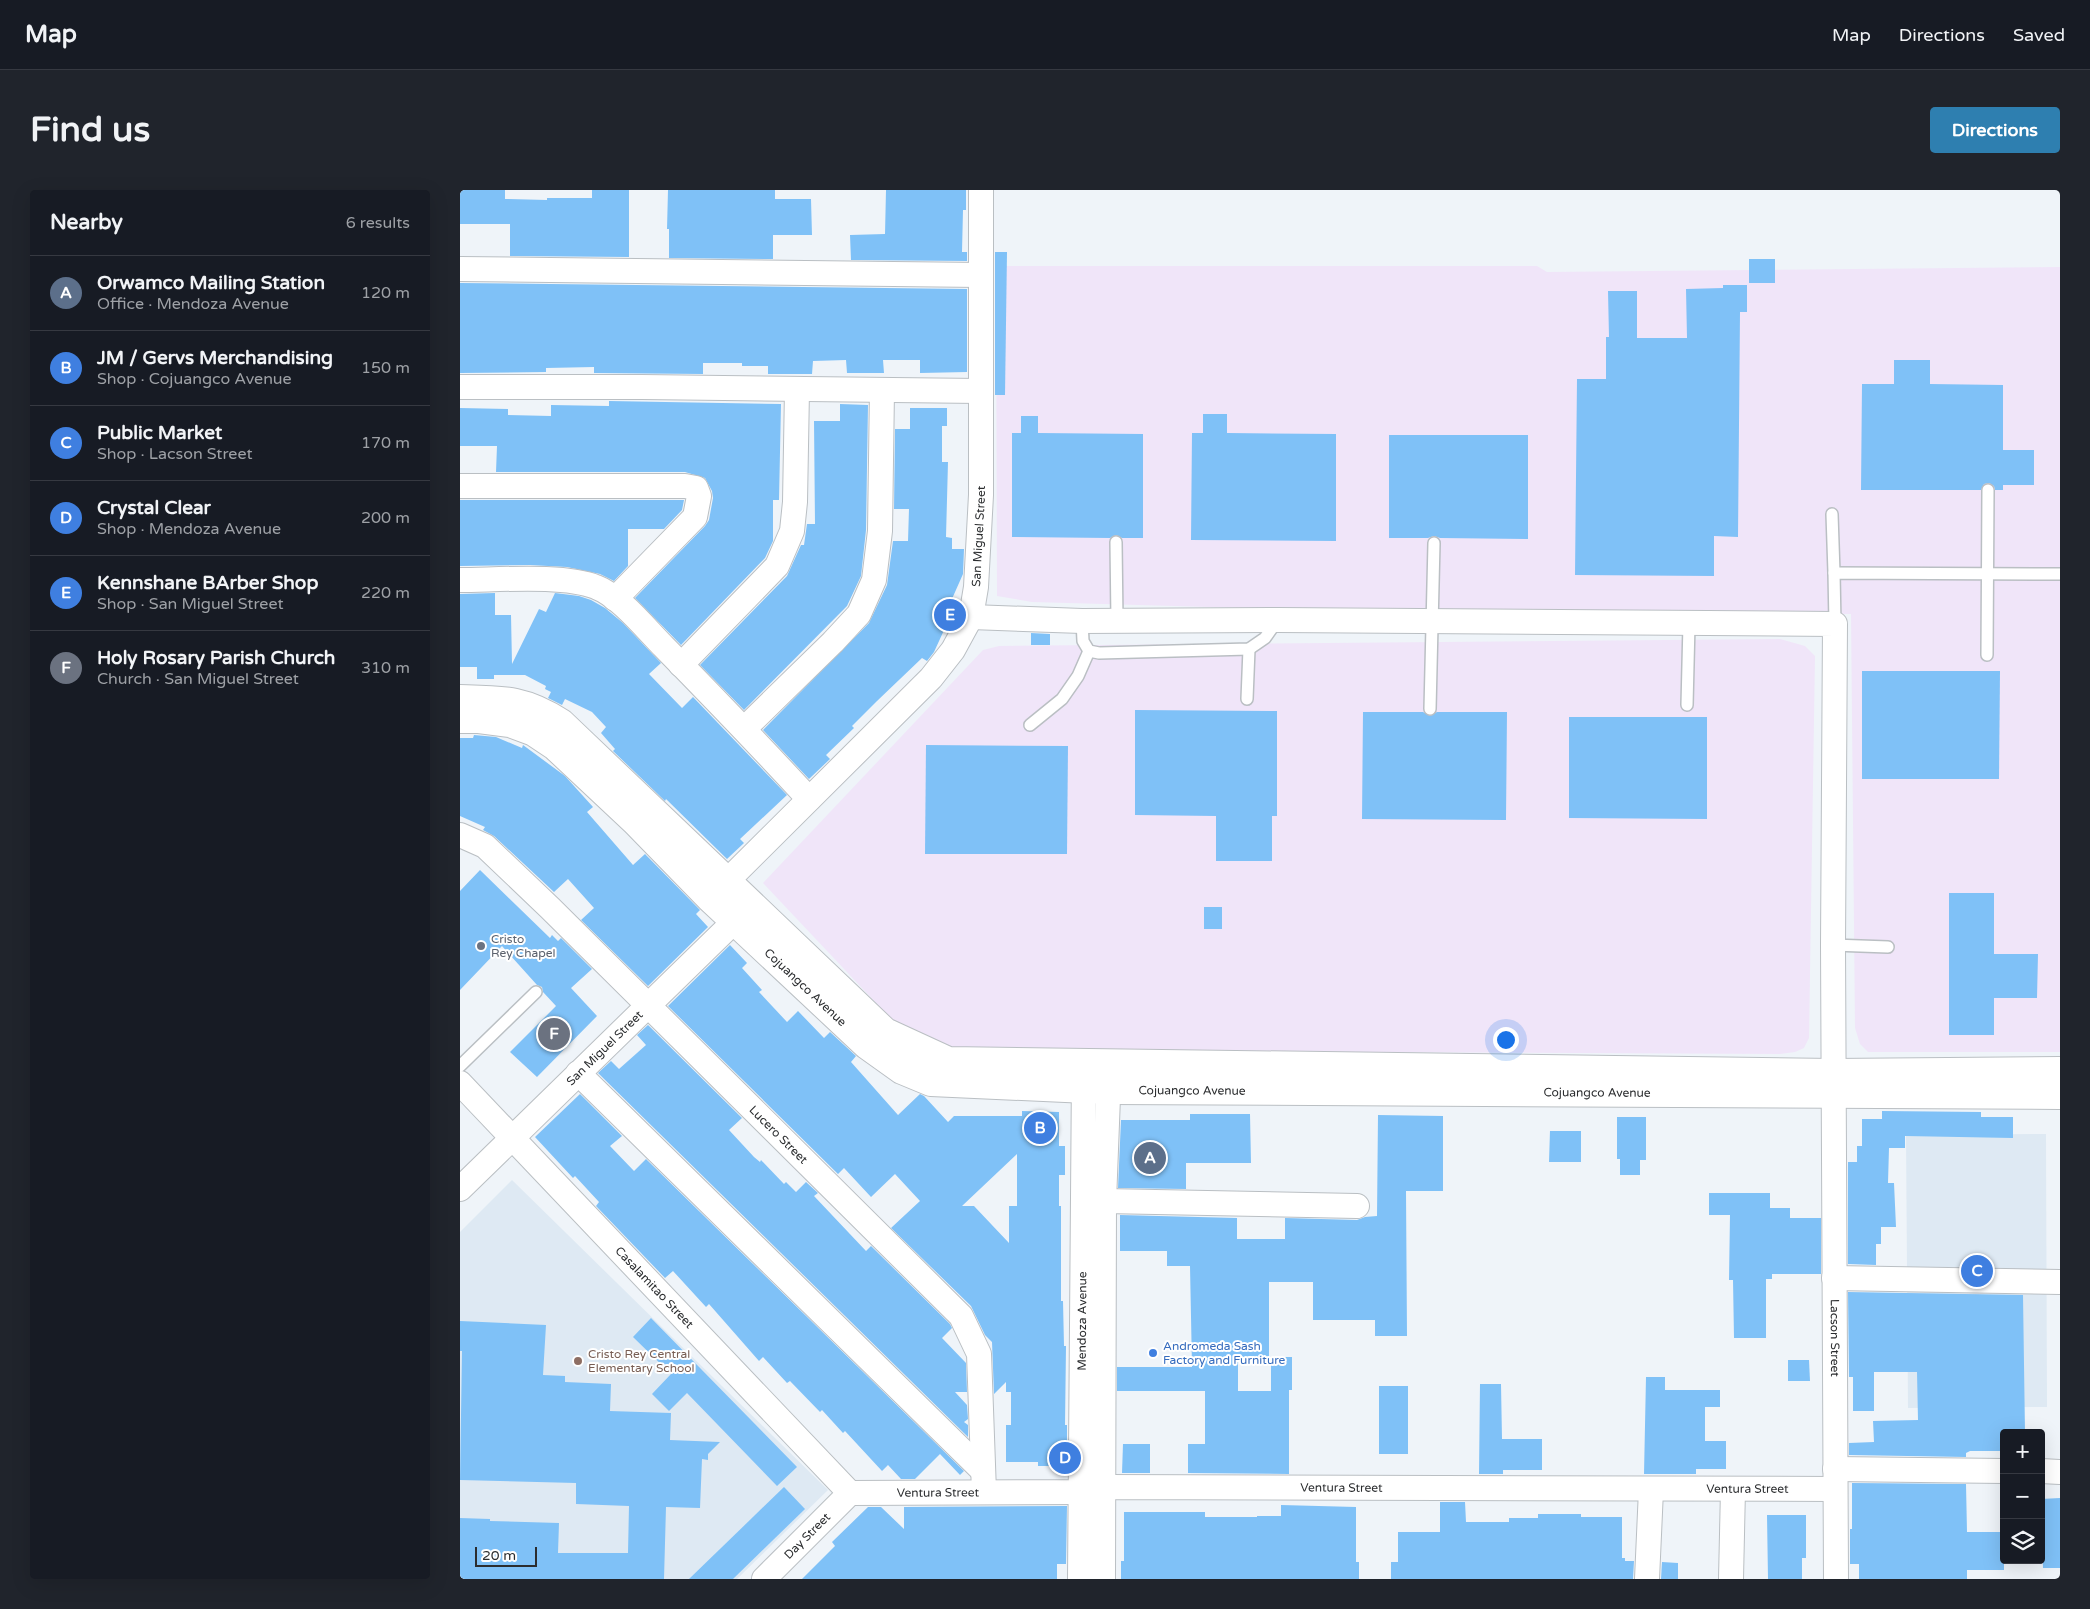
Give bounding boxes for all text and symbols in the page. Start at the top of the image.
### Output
text: Map [25,20,77,49]
text: Map [1832,24,1871,46]
text: Directions [1899,24,1985,46]
text: Saved [2013,24,2065,46]
button: Directions [1930,107,2060,153]
text: Find us [30,109,150,151]
text: Nearby [50,210,123,235]
text: 6 results [346,213,410,233]
text: Orwamco Mailing Station [97,272,325,294]
text: A [60,283,72,303]
text: 120 m [361,283,410,303]
text: Office · Mendoza Avenue [97,294,289,314]
text: JM / Gervs Merchandising [97,347,333,369]
text: B [60,358,72,378]
text: 150 m [361,358,410,378]
text: Shop · Cojuangco Avenue [97,369,292,389]
text: Public Market [97,422,222,444]
text: C [60,433,72,453]
text: 170 m [361,433,410,453]
text: Shop · Lacson Street [97,444,253,464]
street label: San Miguel Street [969,485,988,587]
text: Crystal Clear [97,497,211,519]
text: D [60,508,72,528]
text: 200 m [361,508,410,528]
text: Shop · Mendoza Avenue [97,519,281,539]
text: Kennshane BArber Shop [97,572,318,594]
text: E [61,583,71,603]
text: 220 m [361,583,410,603]
text: Shop · San Miguel Street [97,594,284,614]
pin: E [934,596,966,634]
text: Holy Rosary Parish Church [97,647,335,669]
text: F [61,658,71,678]
text: 310 m [361,658,410,678]
text: Church · San Miguel Street [97,669,299,689]
place label: Cristo Rey Chapel [491,932,556,960]
marker: Cristo Rey Chapel [475,940,487,952]
street label: Cojuangco Avenue [762,946,849,1029]
street label: San Miguel Street [563,1007,646,1088]
pin: F [538,1015,570,1053]
your location [1493,1027,1519,1053]
street label: Cojuangco Avenue [1138,1083,1246,1098]
street label: Cojuangco Avenue [1543,1085,1651,1100]
street label: Lucero Street [746,1103,811,1167]
pin: B [1024,1109,1056,1147]
pin: A [1134,1139,1166,1177]
street label: Casalamitao Street [612,1244,697,1331]
pin: C [1961,1252,1993,1290]
street label: Mendoza Avenue [1075,1271,1089,1371]
street label: Lacson Street [1828,1299,1842,1377]
place label: Andromeda Sash Factory and Furniture [1163,1339,1286,1367]
place label: Cristo Rey Central Elementary School [588,1347,695,1375]
marker: Andromeda Sash Factory and Furniture [1147,1347,1159,1359]
marker: Cristo Rey Central Elementary School [572,1355,584,1367]
map controls [2000,1429,2045,1564]
button: + [2000,1429,2045,1474]
pin: D [1049,1439,1081,1477]
button: − [2000,1474,2045,1519]
street label: Ventura Street [1300,1481,1383,1495]
street label: Ventura Street [1706,1482,1789,1496]
street label: Ventura Street [897,1485,980,1500]
street label: Day Street [781,1510,833,1562]
button: layers [2000,1519,2045,1564]
scale bar [475,1544,538,1567]
text: 20 m [482,1547,516,1564]

